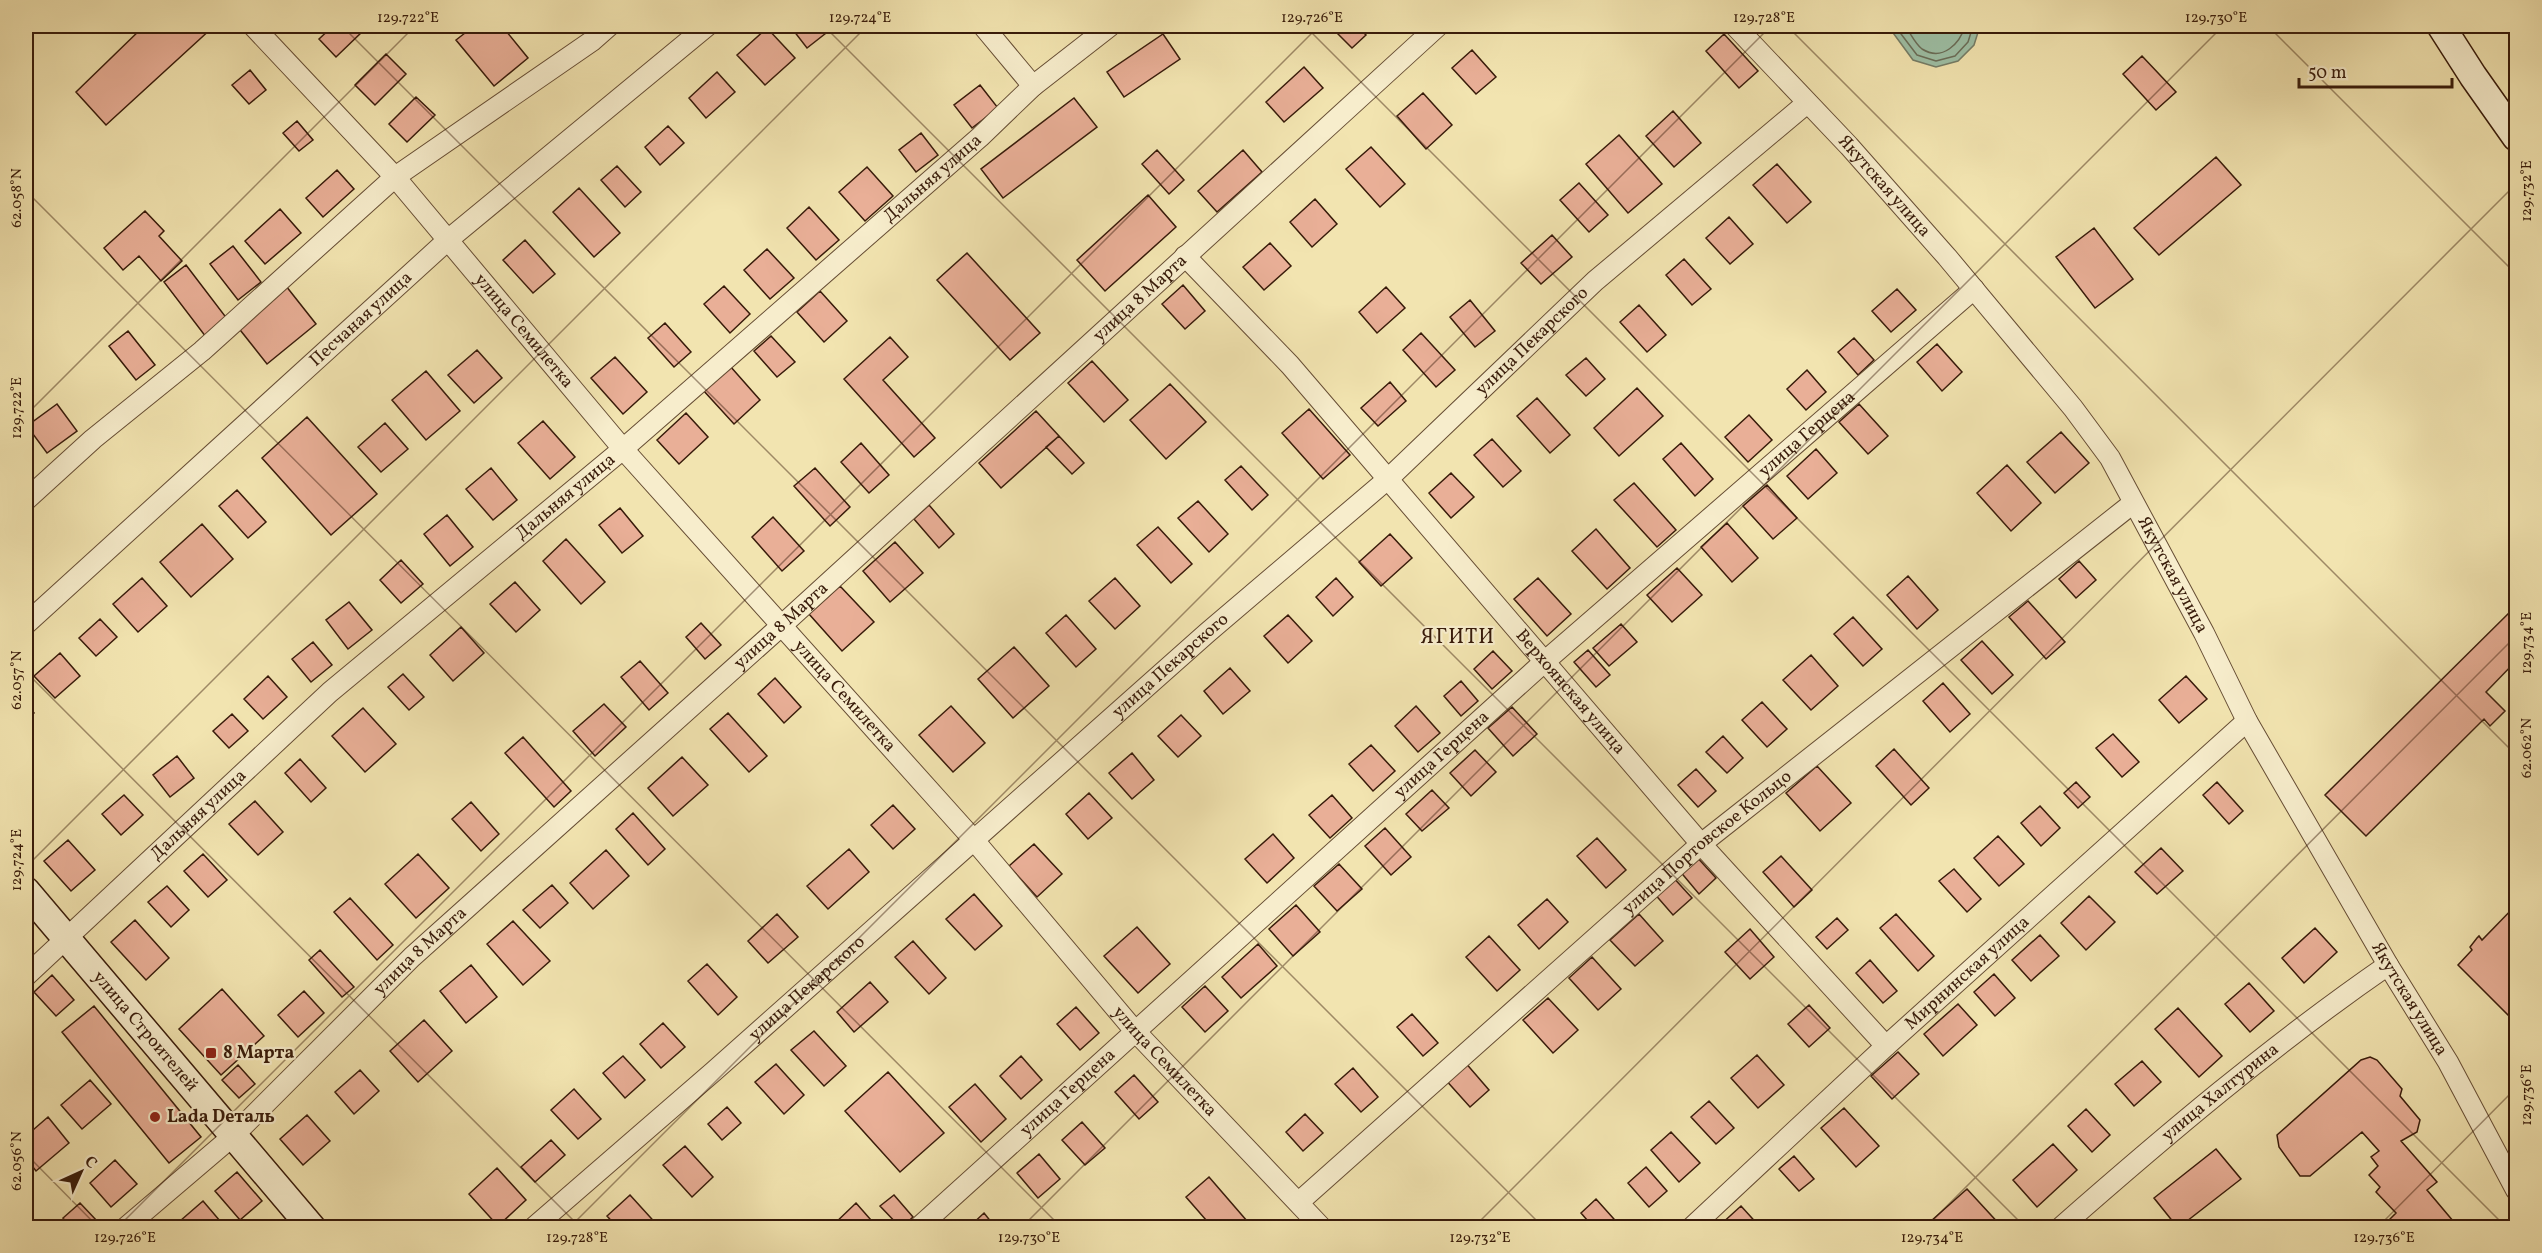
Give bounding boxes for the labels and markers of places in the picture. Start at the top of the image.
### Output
place label: 8 Марта [223,1041,294,1066]
marker: 8 Марта [204,1046,218,1060]
place label: Lada Dеталь [167,1105,275,1130]
marker: Lada Dеталь [148,1110,162,1124]

